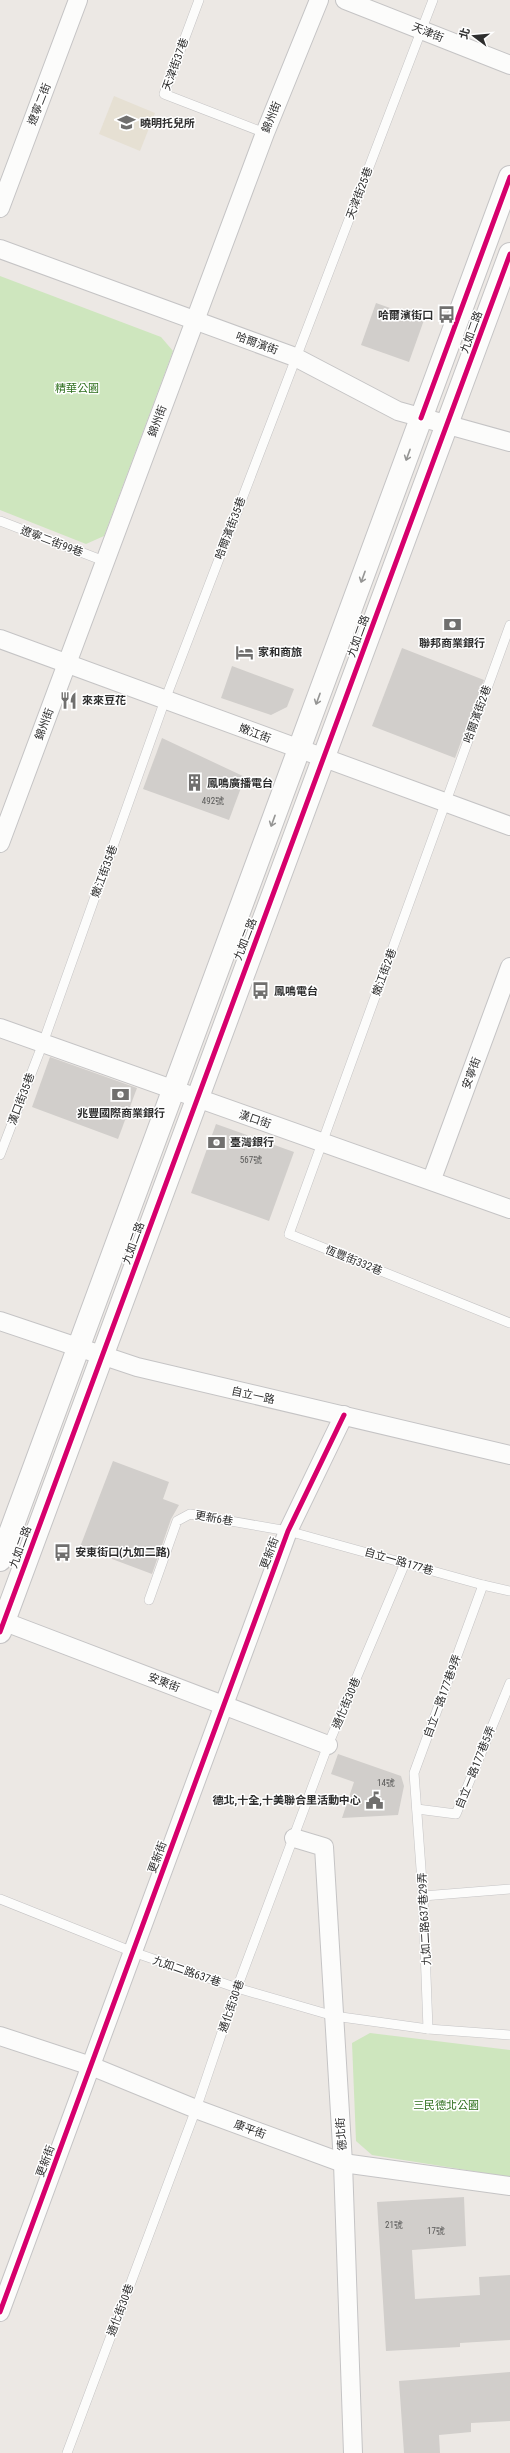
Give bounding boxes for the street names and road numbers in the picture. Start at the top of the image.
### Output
street label: 天津街 [410,20,446,45]
street label: 天津街37巷 [160,36,191,92]
street label: 遼寧二街 [26,81,53,127]
street label: 錦州街 [259,99,284,135]
street label: 天津街25巷 [344,165,375,221]
street label: 九如二路 [458,309,485,355]
street label: 哈爾濱街 [234,330,280,357]
street label: 錦州街 [146,403,169,439]
street label: 哈爾濱街35巷 [213,495,248,561]
street label: 遼寧二街99巷 [19,524,85,559]
street label: 九如二路 [345,613,372,659]
street label: 哈爾濱街2巷 [461,684,494,745]
street label: 錦州街 [33,706,56,742]
street label: 嫩江街 [237,722,273,745]
street label: 嫩江街35巷 [89,843,120,899]
street label: 九如二路 [232,916,259,962]
street label: 嫩江街2巷 [370,947,399,998]
street label: 安寧街 [460,1055,483,1091]
street label: 漢口街35巷 [6,1071,37,1127]
street label: 漢口街 [237,1108,273,1131]
street label: 九如二路 [120,1220,147,1266]
street label: 恆豐街332巷 [323,1243,384,1278]
street label: 自立一路 [230,1385,276,1406]
street label: 更新6巷 [194,1509,234,1528]
street label: 九如二路 [7,1524,34,1570]
street label: 更新街 [258,1535,281,1571]
street label: 自立一路177巷 [363,1545,435,1578]
street label: 自立一路177巷9弄 [421,1653,464,1740]
street label: 安東街 [146,1670,182,1694]
street label: 通化街30巷 [330,1675,363,1731]
street label: 自立一路177巷5弄 [453,1724,498,1810]
street label: 更新街 [146,1839,169,1875]
street label: 九如二路637巷29弄 [416,1872,433,1966]
street label: 九如二路637巷 [151,1954,223,1989]
street label: 通化街30巷 [216,1978,247,2034]
street label: 德北街 [334,2117,349,2151]
street label: 康平街 [232,2118,268,2141]
street label: 更新街 [34,2143,57,2179]
street label: 通化街30巷 [105,2282,136,2338]

